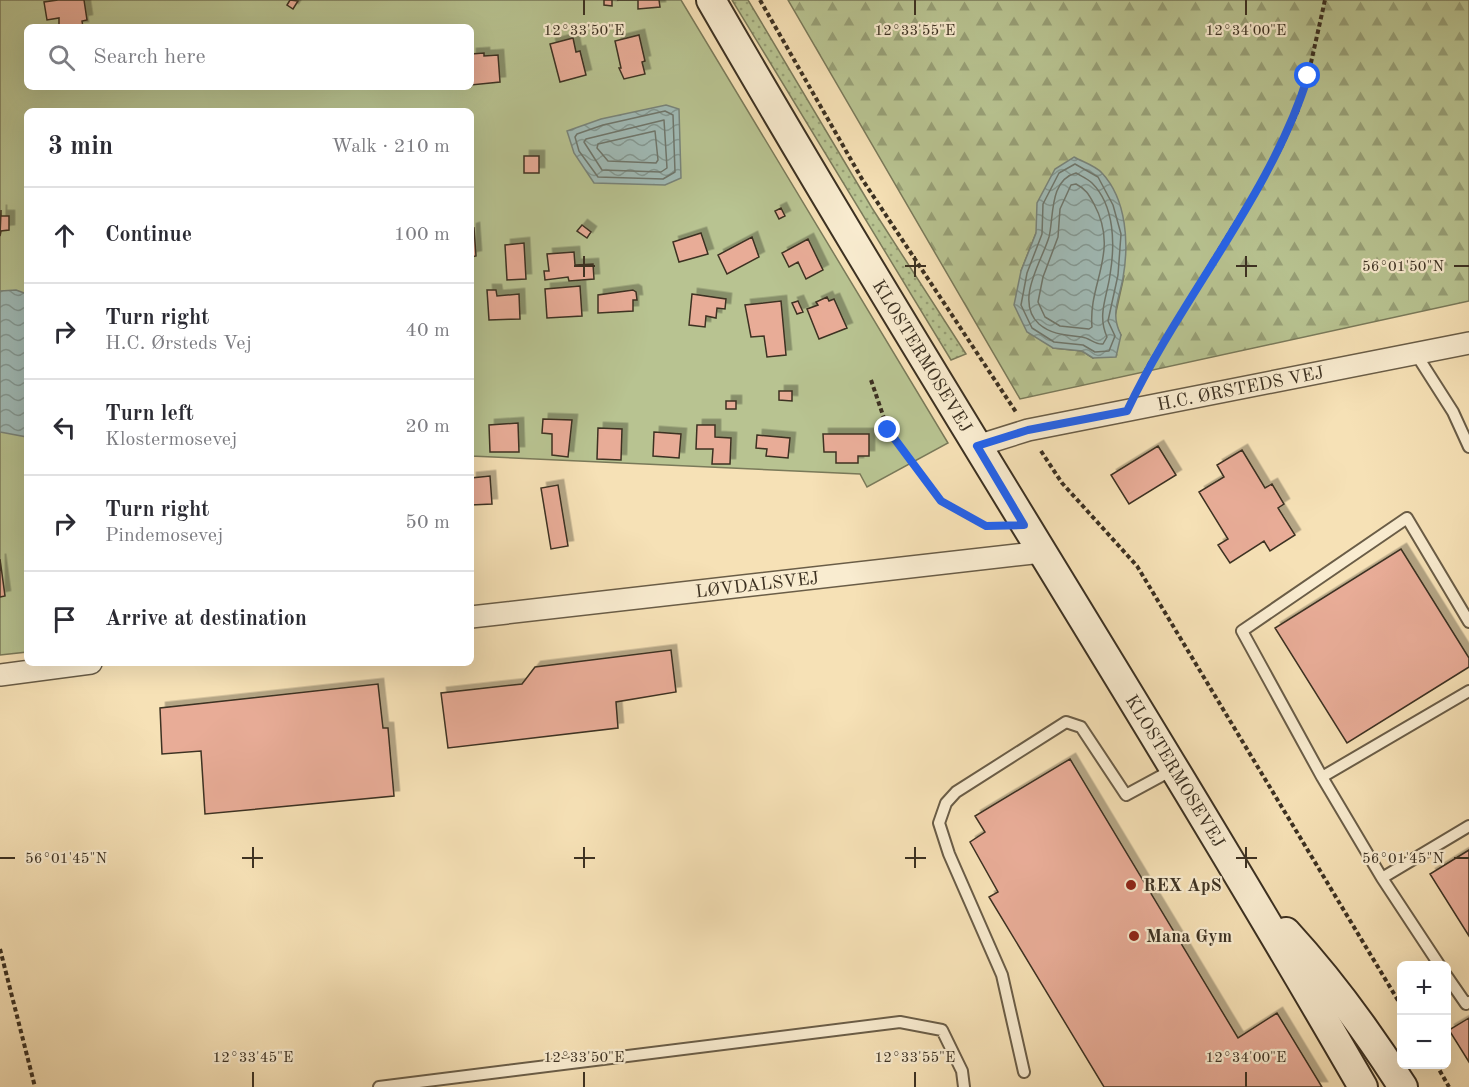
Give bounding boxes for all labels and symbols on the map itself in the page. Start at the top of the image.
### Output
text: 12°33'50"E [544,24,624,39]
text: 12°33'55"E [875,24,955,39]
text: 12°34'00"E [1206,24,1286,39]
route start [1294,62,1320,88]
text: 56°01'50"N [1362,260,1444,275]
street label: KLOSTERMOSEVEJ [869,277,975,436]
street label: H.C. ØRSTEDS VEJ [1156,364,1326,414]
route end [874,416,900,442]
street label: LØVDALSVEJ [694,569,820,601]
street label: KLOSTERMOSEVEJ [1122,692,1228,851]
text: 56°01'45"N [25,852,107,867]
text: 56°01'45"N [1362,852,1444,867]
place label: REX ApS [1143,877,1222,895]
marker: REX ApS [1124,878,1138,892]
place label: Mana Gym [1146,928,1232,946]
marker: Mana Gym [1127,929,1141,943]
text: 12°33'45"E [213,1051,293,1066]
text: 12°33'50"E [544,1051,624,1066]
text: 12°33'55"E [875,1051,955,1066]
text: 12°34'00"E [1206,1051,1286,1066]

